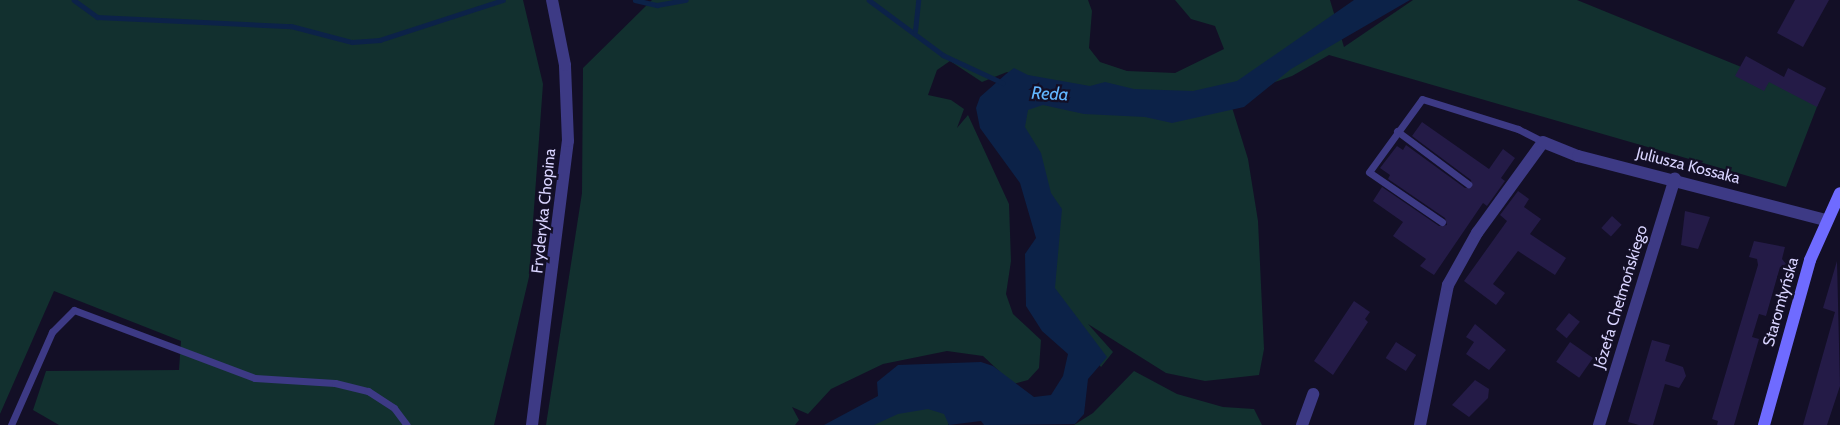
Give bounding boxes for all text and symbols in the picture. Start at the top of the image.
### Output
water label: Reda [1031,82,1069,106]
street label: Juliusza Kossaka [1634,144,1742,188]
street label: Fryderyka Chopina [528,148,560,274]
street label: Józefa Chełmońskiego [1590,223,1652,371]
street label: Staromłyńska [1759,255,1803,349]

